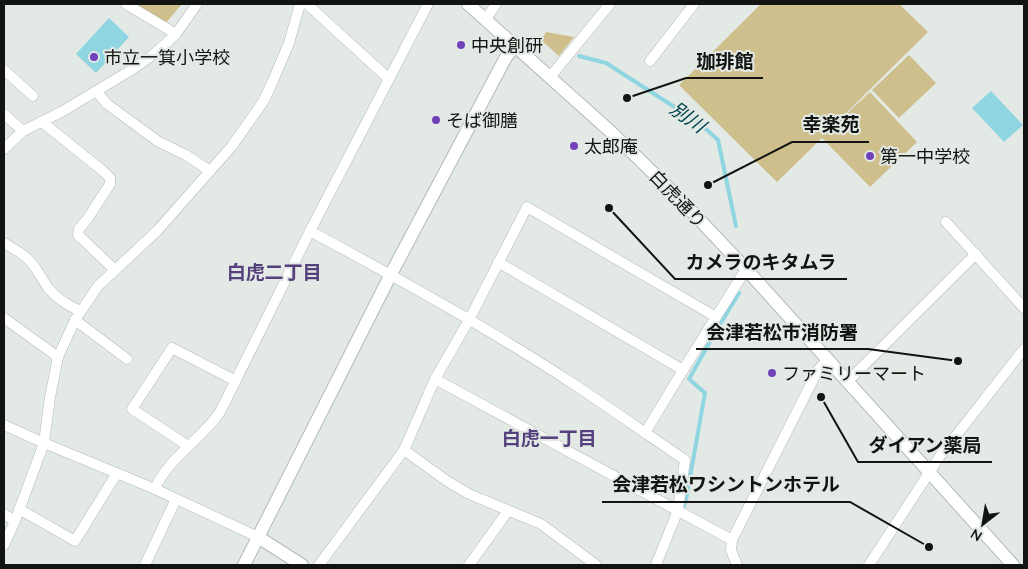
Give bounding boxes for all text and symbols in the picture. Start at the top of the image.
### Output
place label: 中央創研 [471,34,543,57]
marker: 中央創研 [455,39,467,51]
callout: 珈琲館 [686,44,763,78]
place label: 市立一箕小学校 [104,46,230,69]
text: 珈琲館 [696,49,754,73]
marker: 市立一箕小学校 [88,51,100,63]
water label: 別川 [666,96,712,139]
callout: 幸楽苑 [792,108,869,142]
place label: そば御膳 [446,109,518,132]
text: 幸楽苑 [802,112,860,136]
marker: そば御膳 [430,114,442,126]
place label: 太郎庵 [584,135,638,158]
marker: 太郎庵 [568,140,580,152]
place label: 第一中学校 [880,145,970,168]
marker: 第一中学校 [864,150,876,162]
street label: 白虎通り [645,165,711,233]
callout: カメラのキタムラ [675,245,847,279]
text: カメラのキタムラ [685,250,837,274]
district label: 白虎二丁目 [226,260,322,284]
callout: 会津若松市消防署 [696,315,868,349]
text: 会津若松市消防署 [706,320,858,344]
place label: ファミリーマート [782,362,926,385]
marker: ファミリーマート [766,367,778,379]
district label: 白虎一丁目 [501,426,597,450]
callout: ダイアン薬局 [858,428,992,462]
text: ダイアン薬局 [868,433,982,457]
callout: 会津若松ワシントンホテル [602,468,850,502]
text: 会津若松ワシントンホテル [612,472,840,496]
north arrow [958,499,1008,549]
text: N [967,525,985,546]

